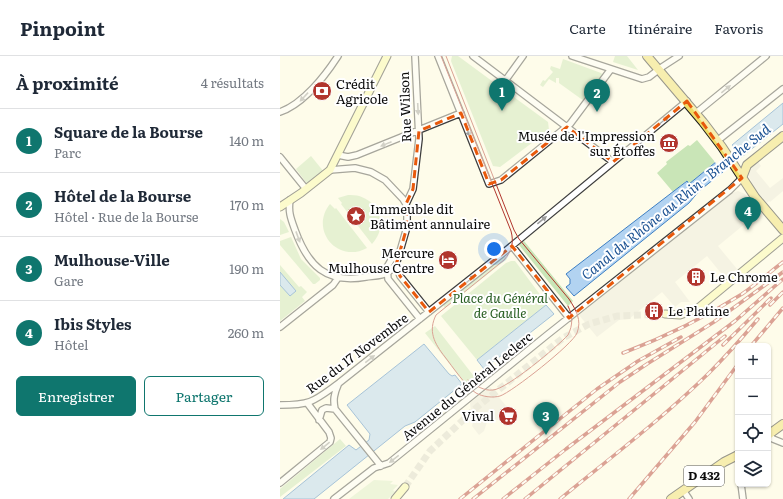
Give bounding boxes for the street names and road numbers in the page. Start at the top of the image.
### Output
street label: Rue Wilson [394,71,415,143]
street label: Rue du 17 Novembre [302,308,412,397]
street label: Avenue du Général Leclerc [397,327,536,444]
road number: D 432 [684,466,724,486]

